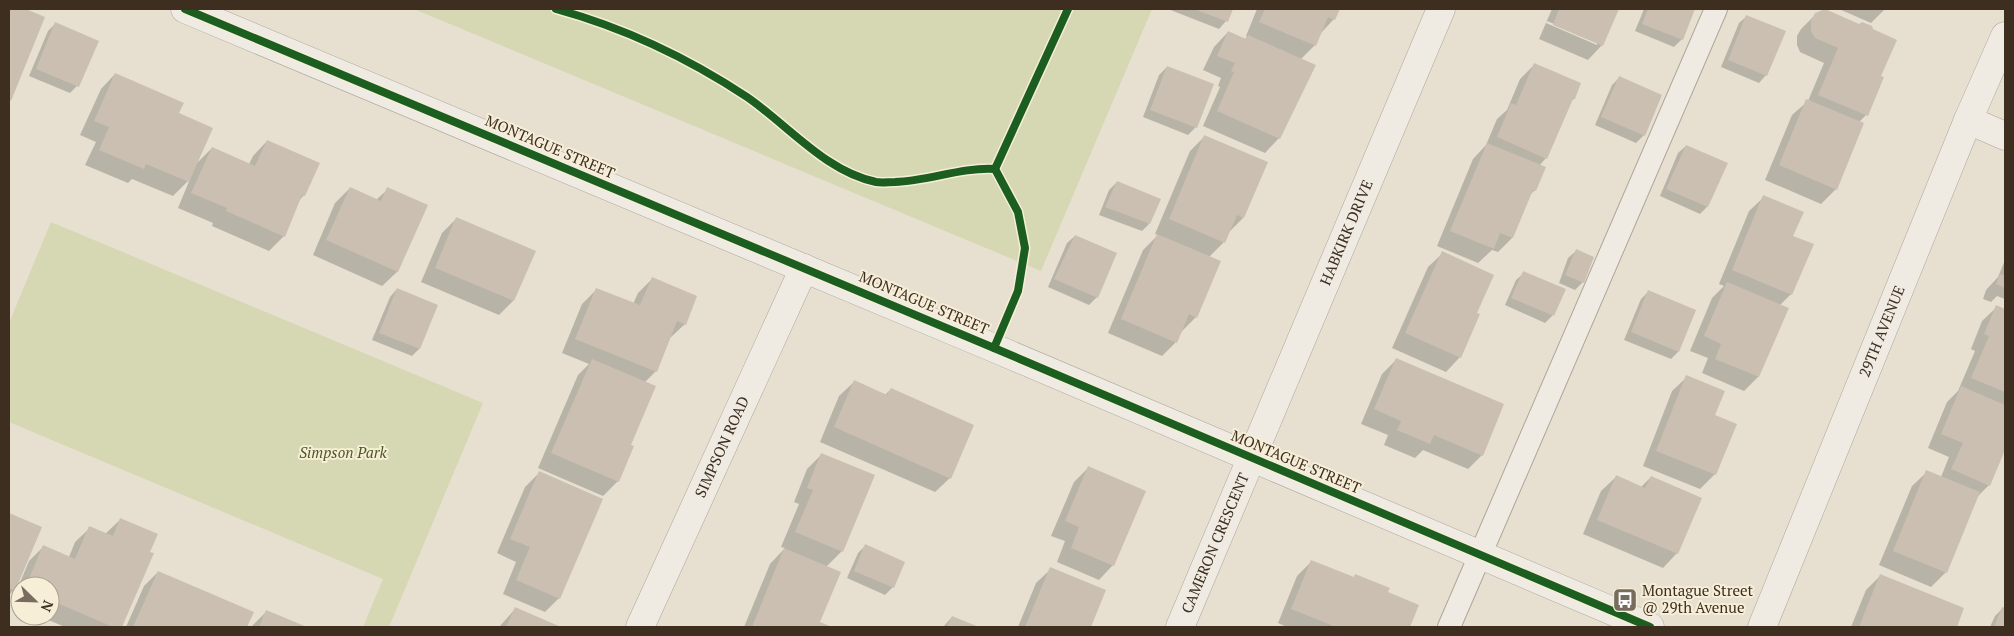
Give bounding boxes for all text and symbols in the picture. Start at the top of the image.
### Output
street label: MONTAGUE STREET [483,110,618,182]
street label: HABKIRK DRIVE [1314,176,1377,288]
street label: MONTAGUE STREET [857,266,992,338]
street label: 29TH AVENUE [1854,282,1909,380]
street label: SIMPSON ROAD [690,393,753,500]
street label: MONTAGUE STREET [1229,425,1364,497]
park label: Simpson Park [299,442,388,462]
street label: CAMERON CRESCENT [1176,469,1253,616]
north arrow [10,576,60,626]
place label: Montague Street @ 29th Avenue [1642,580,1753,617]
bus stop icon: Montague Street @ 29th Avenue [1612,587,1638,613]
text: N [36,598,58,615]

